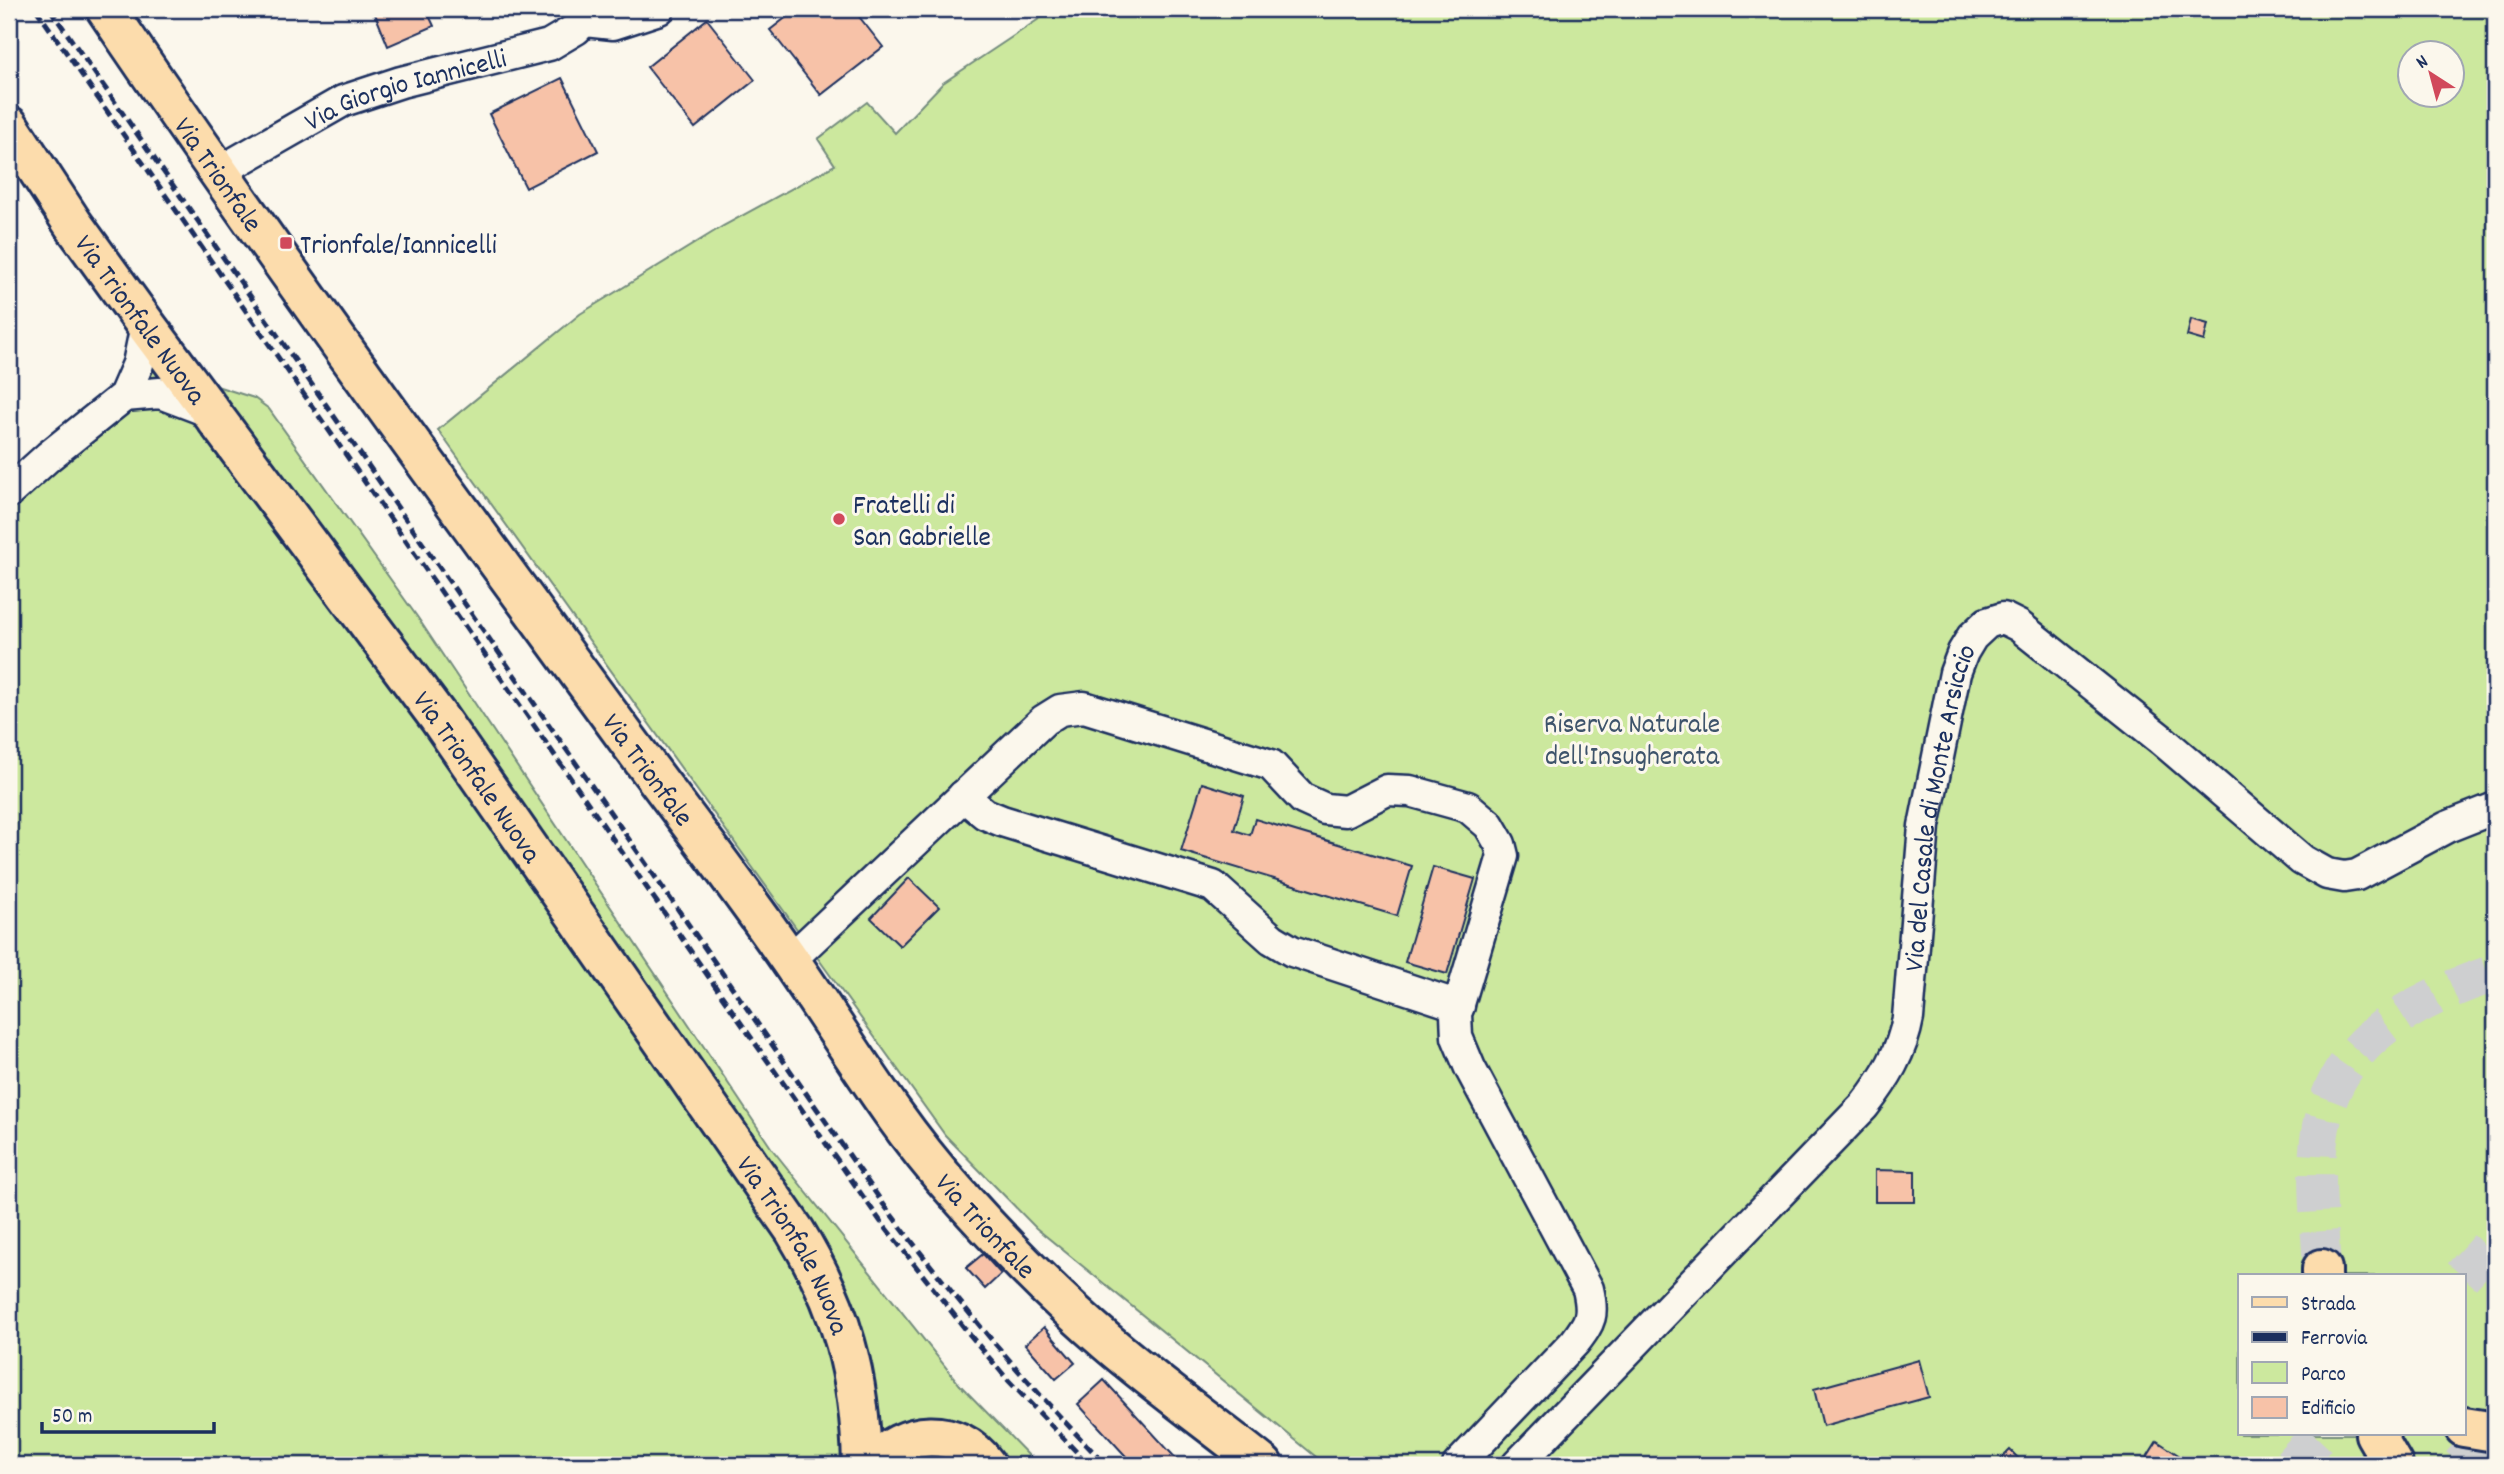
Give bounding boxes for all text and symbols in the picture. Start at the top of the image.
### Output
north arrow [2396,38,2466,108]
street label: Via Giorgio Iannicelli [298,41,511,144]
text: N [2411,49,2435,77]
street label: Via Trionfale [161,111,270,242]
street label: Via Trionfale Nuova [62,228,214,415]
place label: Trionfale/Iannicelli [300,228,497,268]
marker: Trionfale/Iannicelli [278,235,294,251]
place label: Fratelli di San Gabrielle [853,488,991,560]
marker: Fratelli di San Gabrielle [831,511,847,527]
street label: Via del Casale di Monte Arsiccio [1897,637,1989,973]
street label: Via Trionfale Nuova [400,684,549,874]
street label: Via Trionfale [590,707,701,837]
park label: Riserva Naturale dell'Insugherata [1544,707,1720,779]
street label: Via Trionfale Nuova [724,1149,857,1342]
street label: Via Trionfale [923,1166,1043,1291]
legend [2238,1274,2466,1436]
text: Strada [2301,1291,2356,1321]
text: Ferrovia [2301,1325,2368,1355]
text: Parco [2301,1361,2346,1391]
scale bar [42,1390,214,1434]
text: Edificio [2301,1395,2356,1425]
text: 50 m [52,1403,92,1433]

